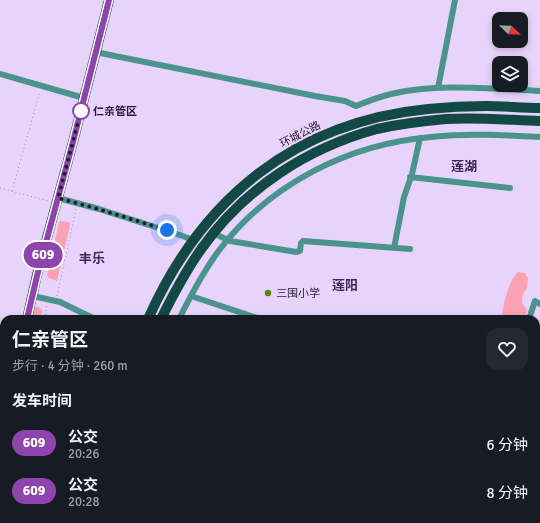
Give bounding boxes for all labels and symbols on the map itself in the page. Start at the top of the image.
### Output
north arrow [492,12,528,48]
marker: 仁亲管区 [72,102,90,120]
place label: 仁亲管区 [93,105,137,118]
street label: 环城公路 [278,119,323,150]
district label: 莲湖 [451,159,477,175]
your location [157,220,177,240]
line badge: 609 [20,242,66,268]
district label: 丰乐 [79,251,105,267]
district label: 莲阳 [332,278,358,294]
place label: 三围小学 [276,287,320,300]
marker: 三围小学 [263,288,273,298]

